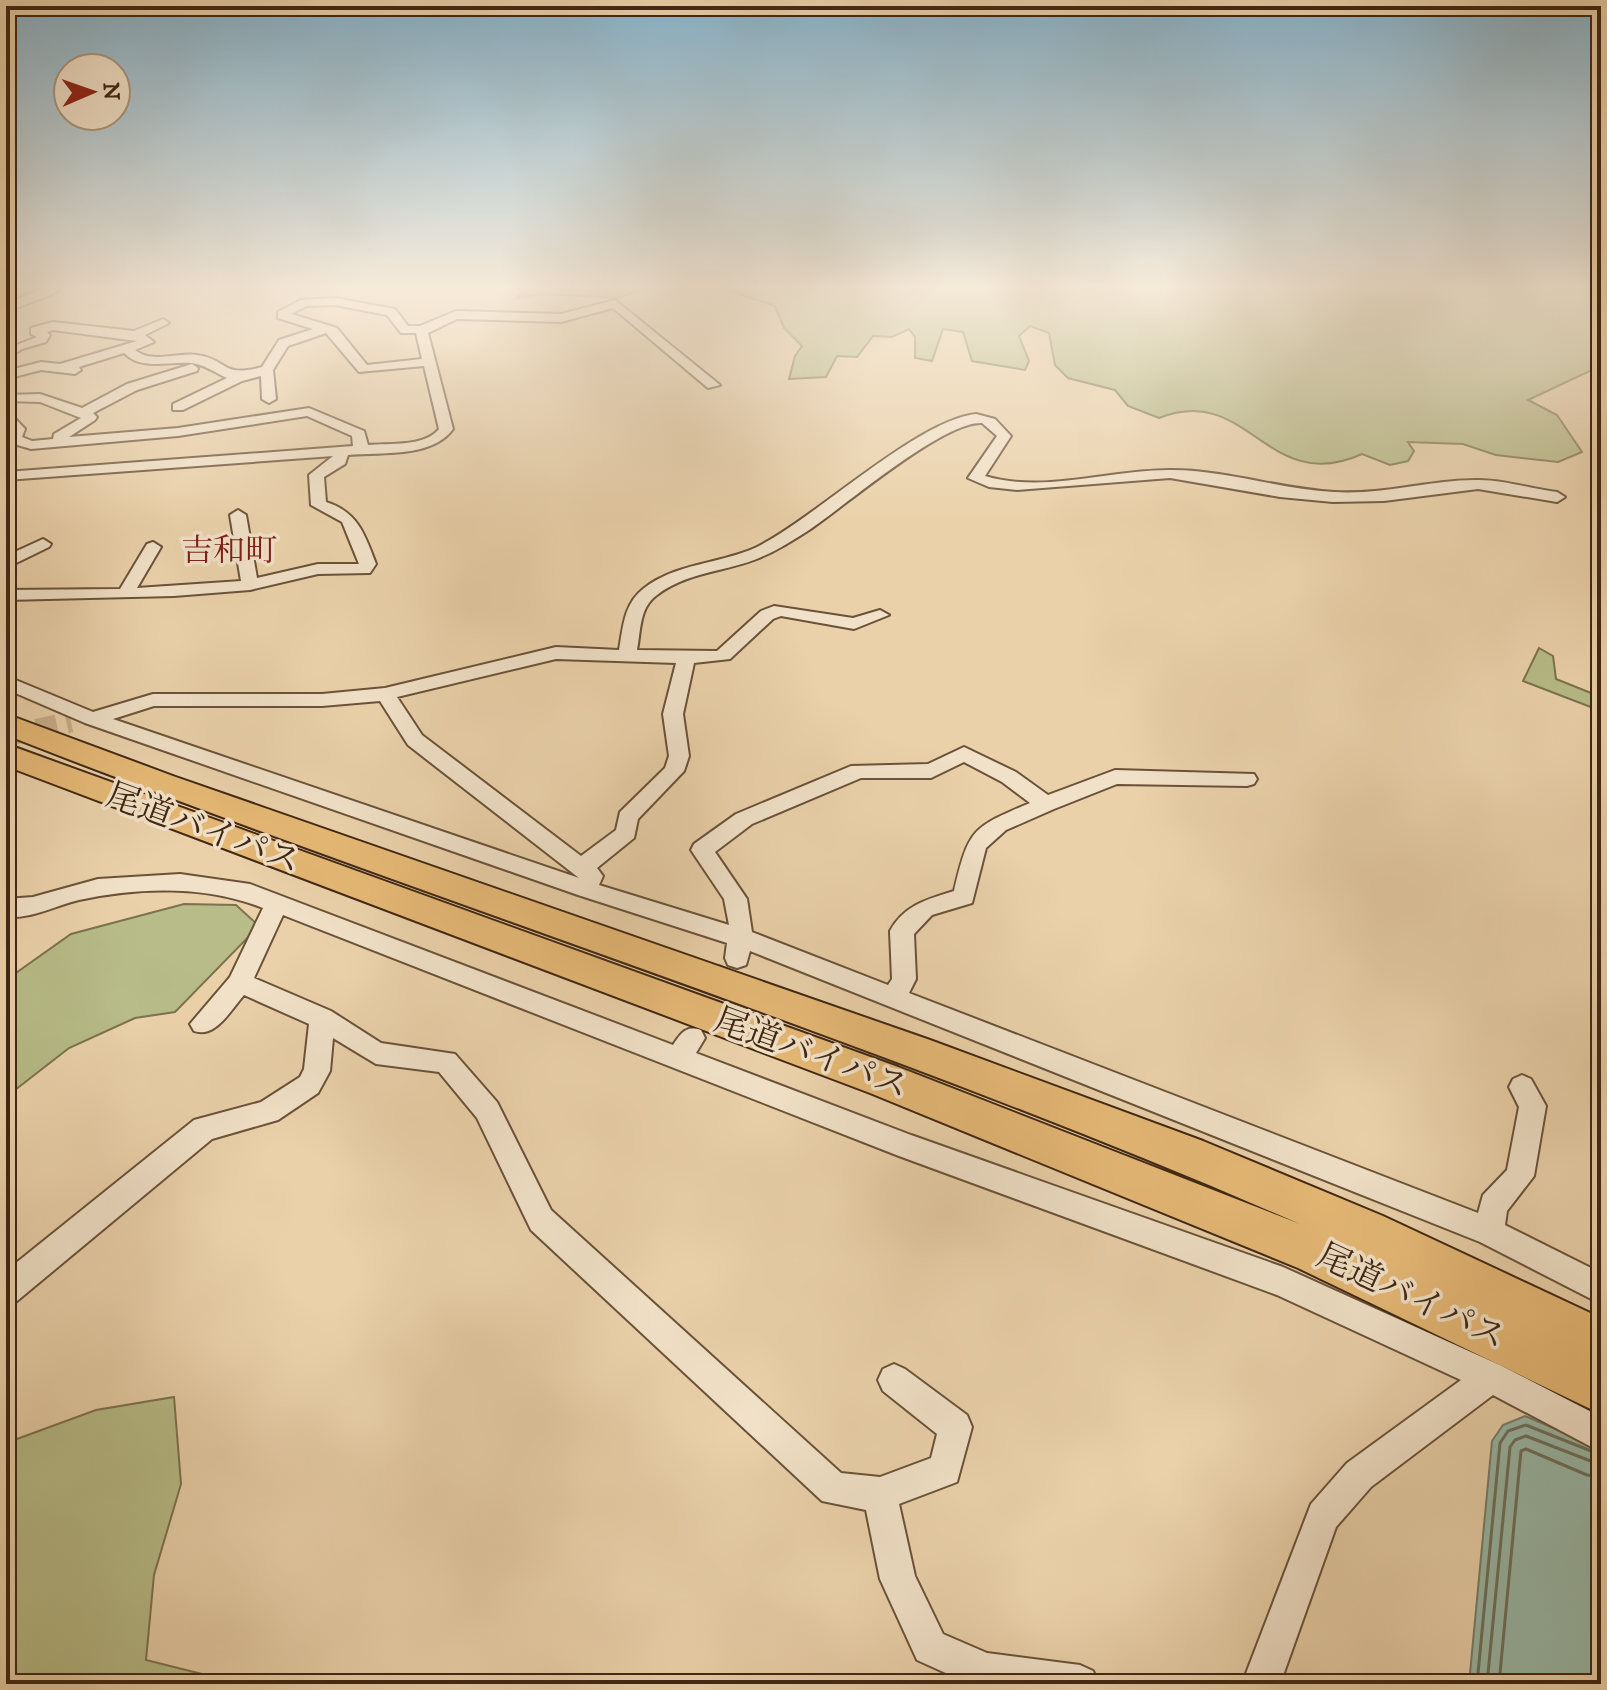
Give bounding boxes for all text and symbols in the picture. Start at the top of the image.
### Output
north arrow [52,52,132,132]
text: N [97,82,124,101]
district label: 吉和町 [181,532,277,572]
street label: 尾道バイパス [100,774,306,884]
street label: 尾道バイパス [708,999,914,1109]
street label: 尾道バイパス [1310,1235,1512,1359]

